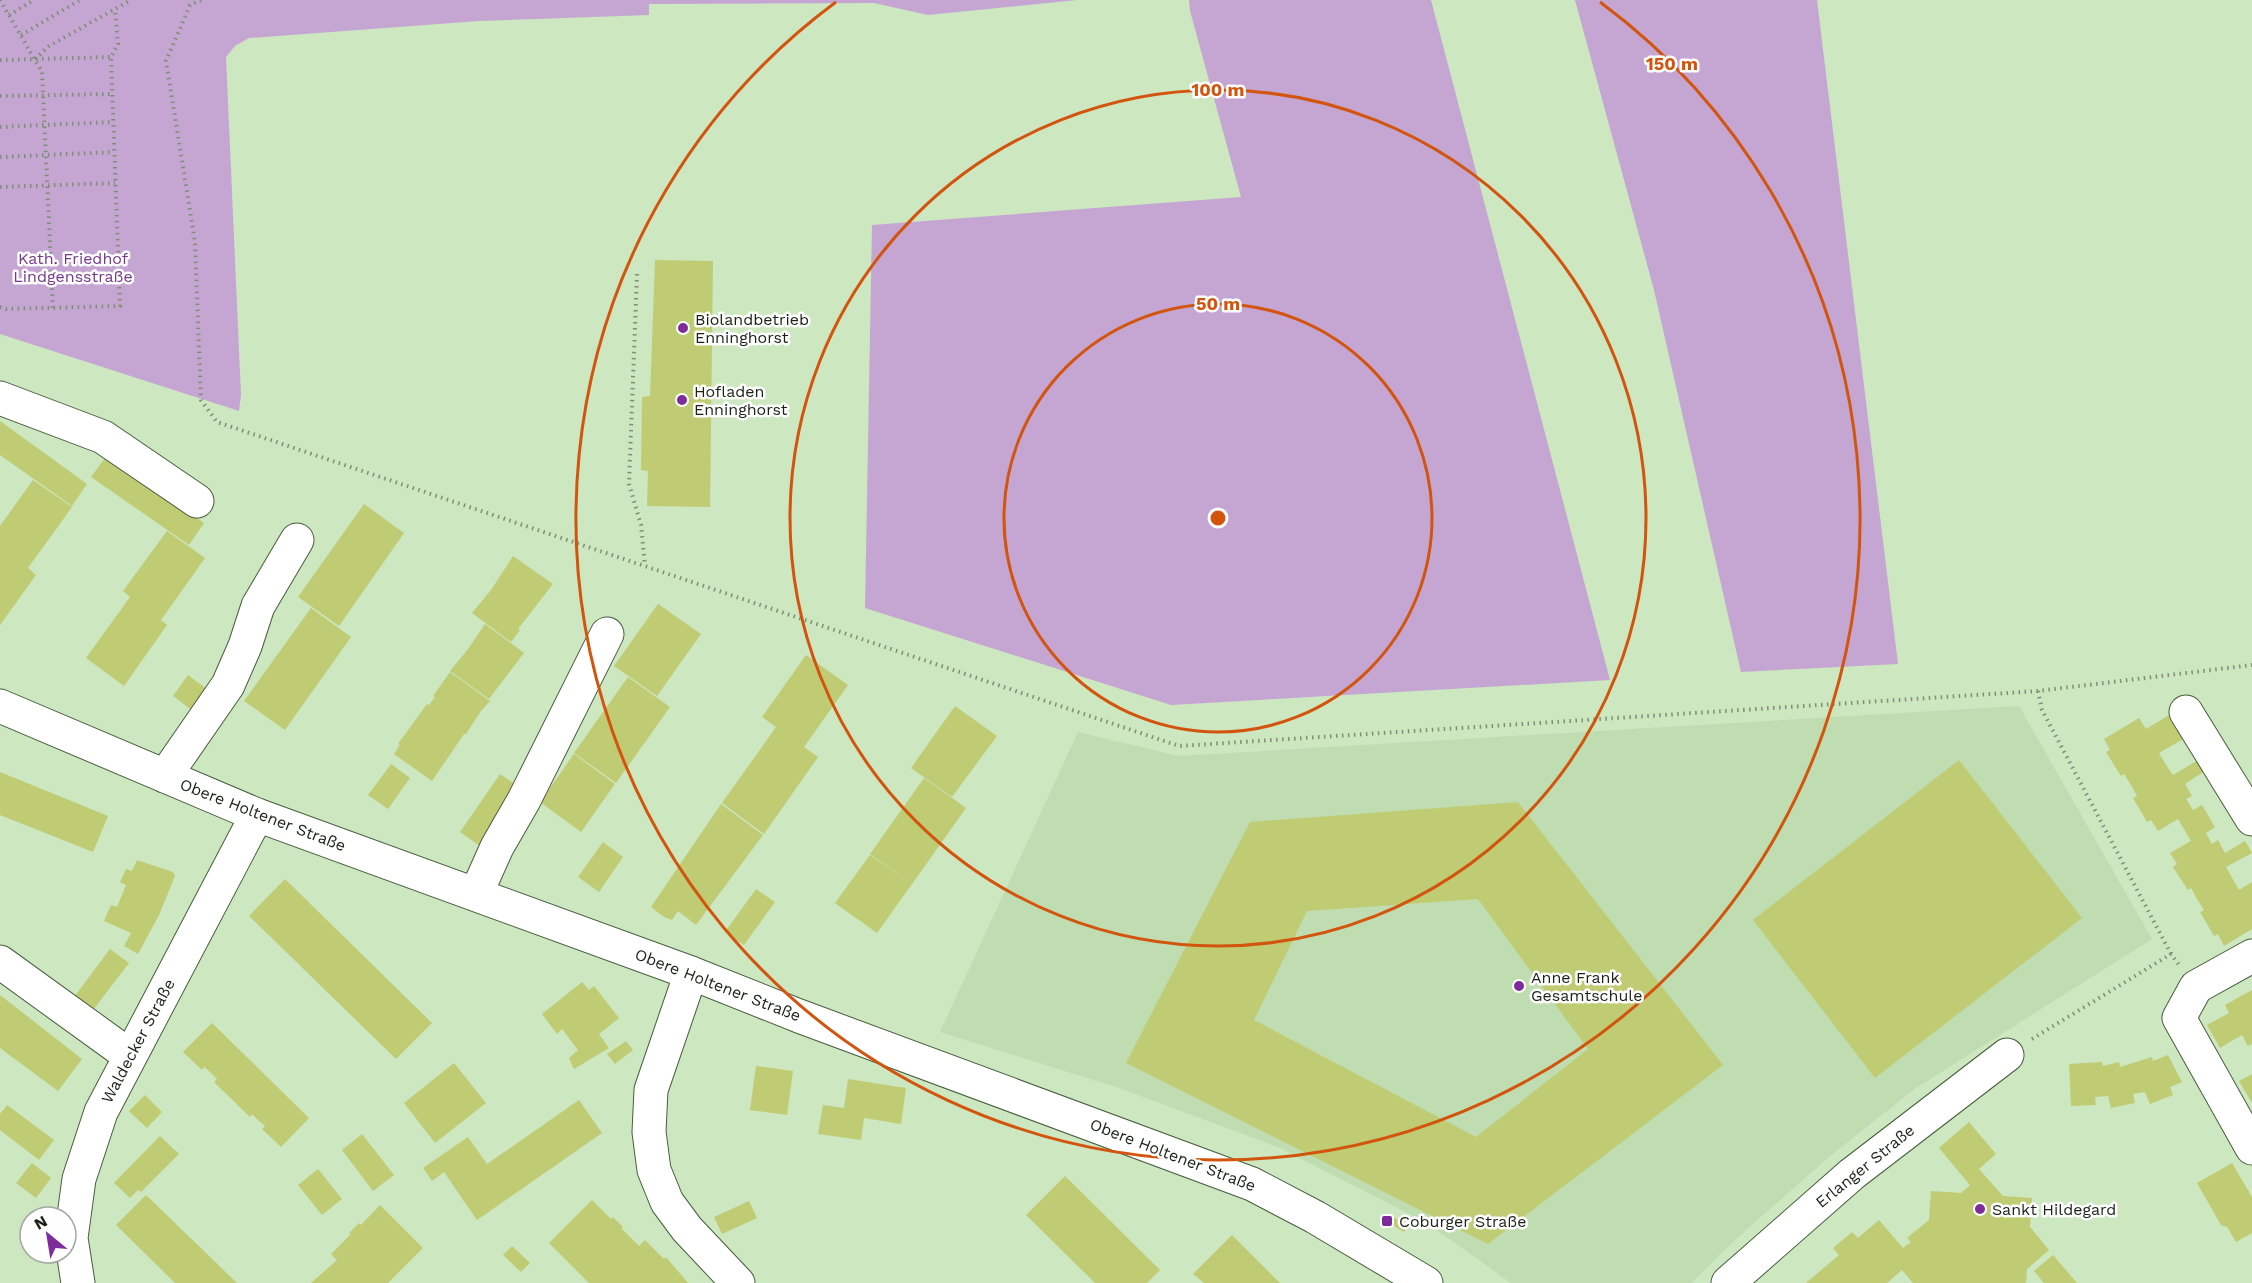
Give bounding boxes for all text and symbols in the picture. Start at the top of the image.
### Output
text: 150 m [1646,53,1698,74]
text: 100 m [1191,79,1245,100]
park label: Kath. Friedhof Lindgensstraße [13,249,133,286]
text: 50 m [1196,293,1240,314]
place label: Biolandbetrieb Enninghorst [695,310,809,347]
marker: Biolandbetrieb Enninghorst [676,321,690,335]
place label: Hofladen Enninghorst [694,382,788,419]
marker: Hofladen Enninghorst [675,393,689,407]
centre of rings [1208,508,1228,528]
street label: Obere Holtener Straße [177,775,349,855]
street label: Obere Holtener Straße [632,945,804,1025]
place label: Anne Frank Gesamtschule [1531,968,1642,1005]
street label: Waldecker Straße [97,976,179,1106]
marker: Anne Frank Gesamtschule [1512,979,1526,993]
street label: Obere Holtener Straße [1087,1115,1259,1195]
street label: Erlanger Straße [1812,1120,1918,1212]
place label: Sankt Hildegard [1992,1200,2116,1219]
marker: Sankt Hildegard [1973,1202,1987,1216]
north arrow [18,1205,78,1265]
text: N [31,1211,51,1234]
place label: Coburger Straße [1399,1212,1526,1231]
marker: Coburger Straße [1380,1214,1394,1228]

